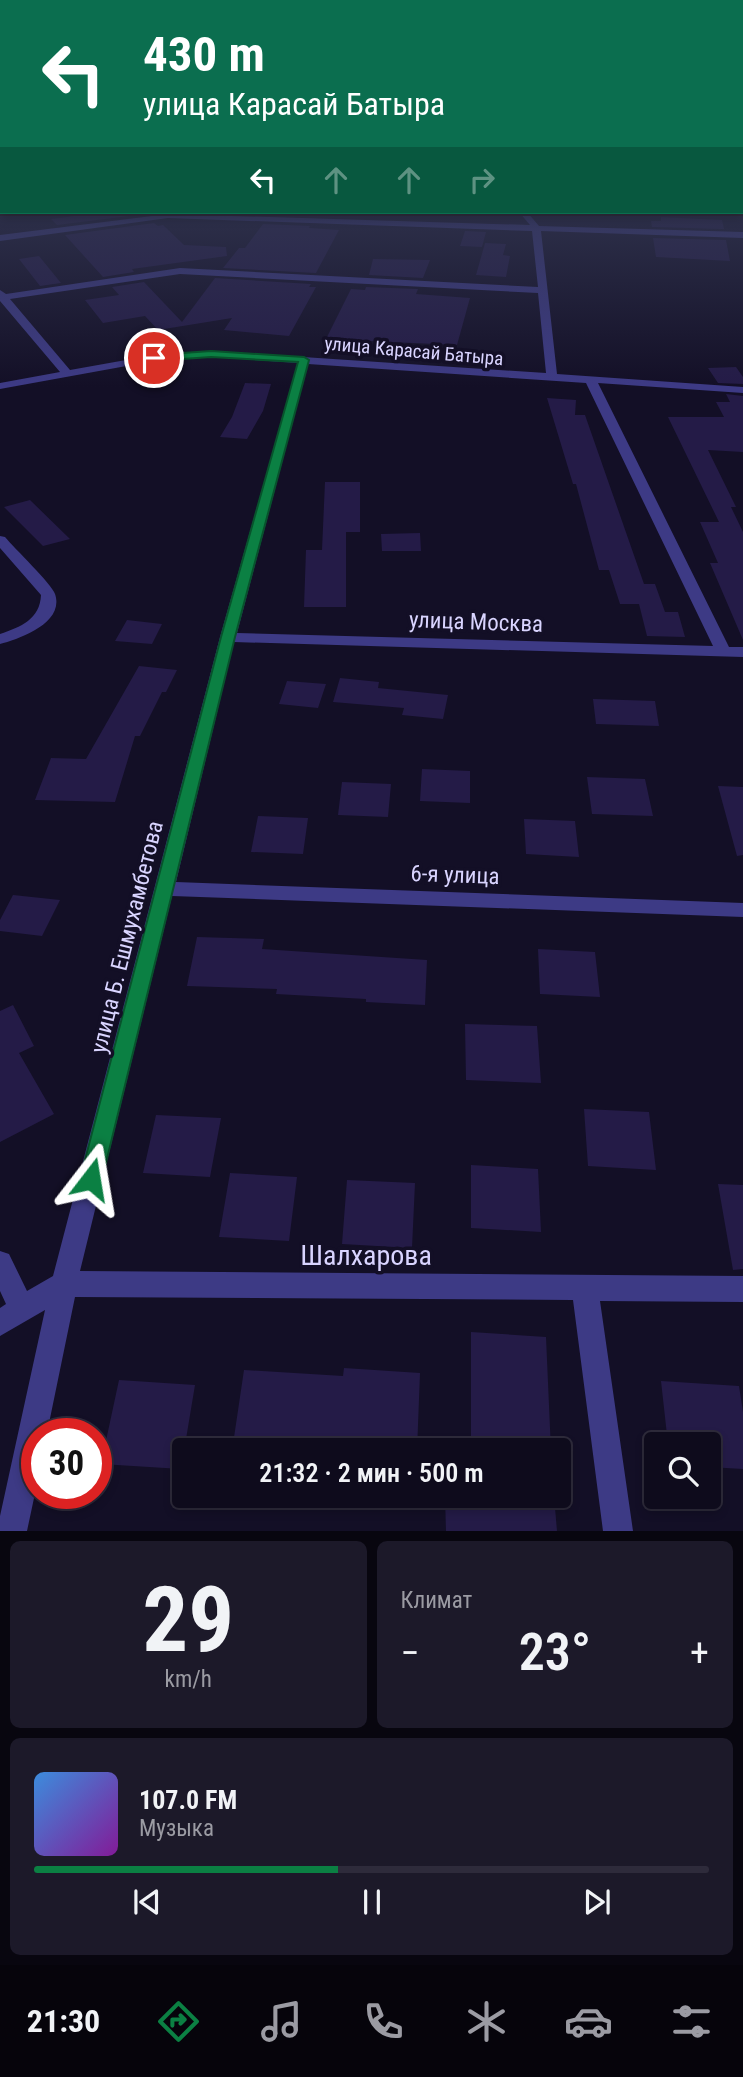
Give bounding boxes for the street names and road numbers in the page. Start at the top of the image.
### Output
street label: улица Карасай Батыра [324,332,504,370]
street label: улица Москва [409,606,543,638]
street label: улица Б. Ешмухамбетова [85,818,169,1056]
street label: 6-я улица [410,860,500,890]
street label: Шалхарова [300,1239,432,1272]

